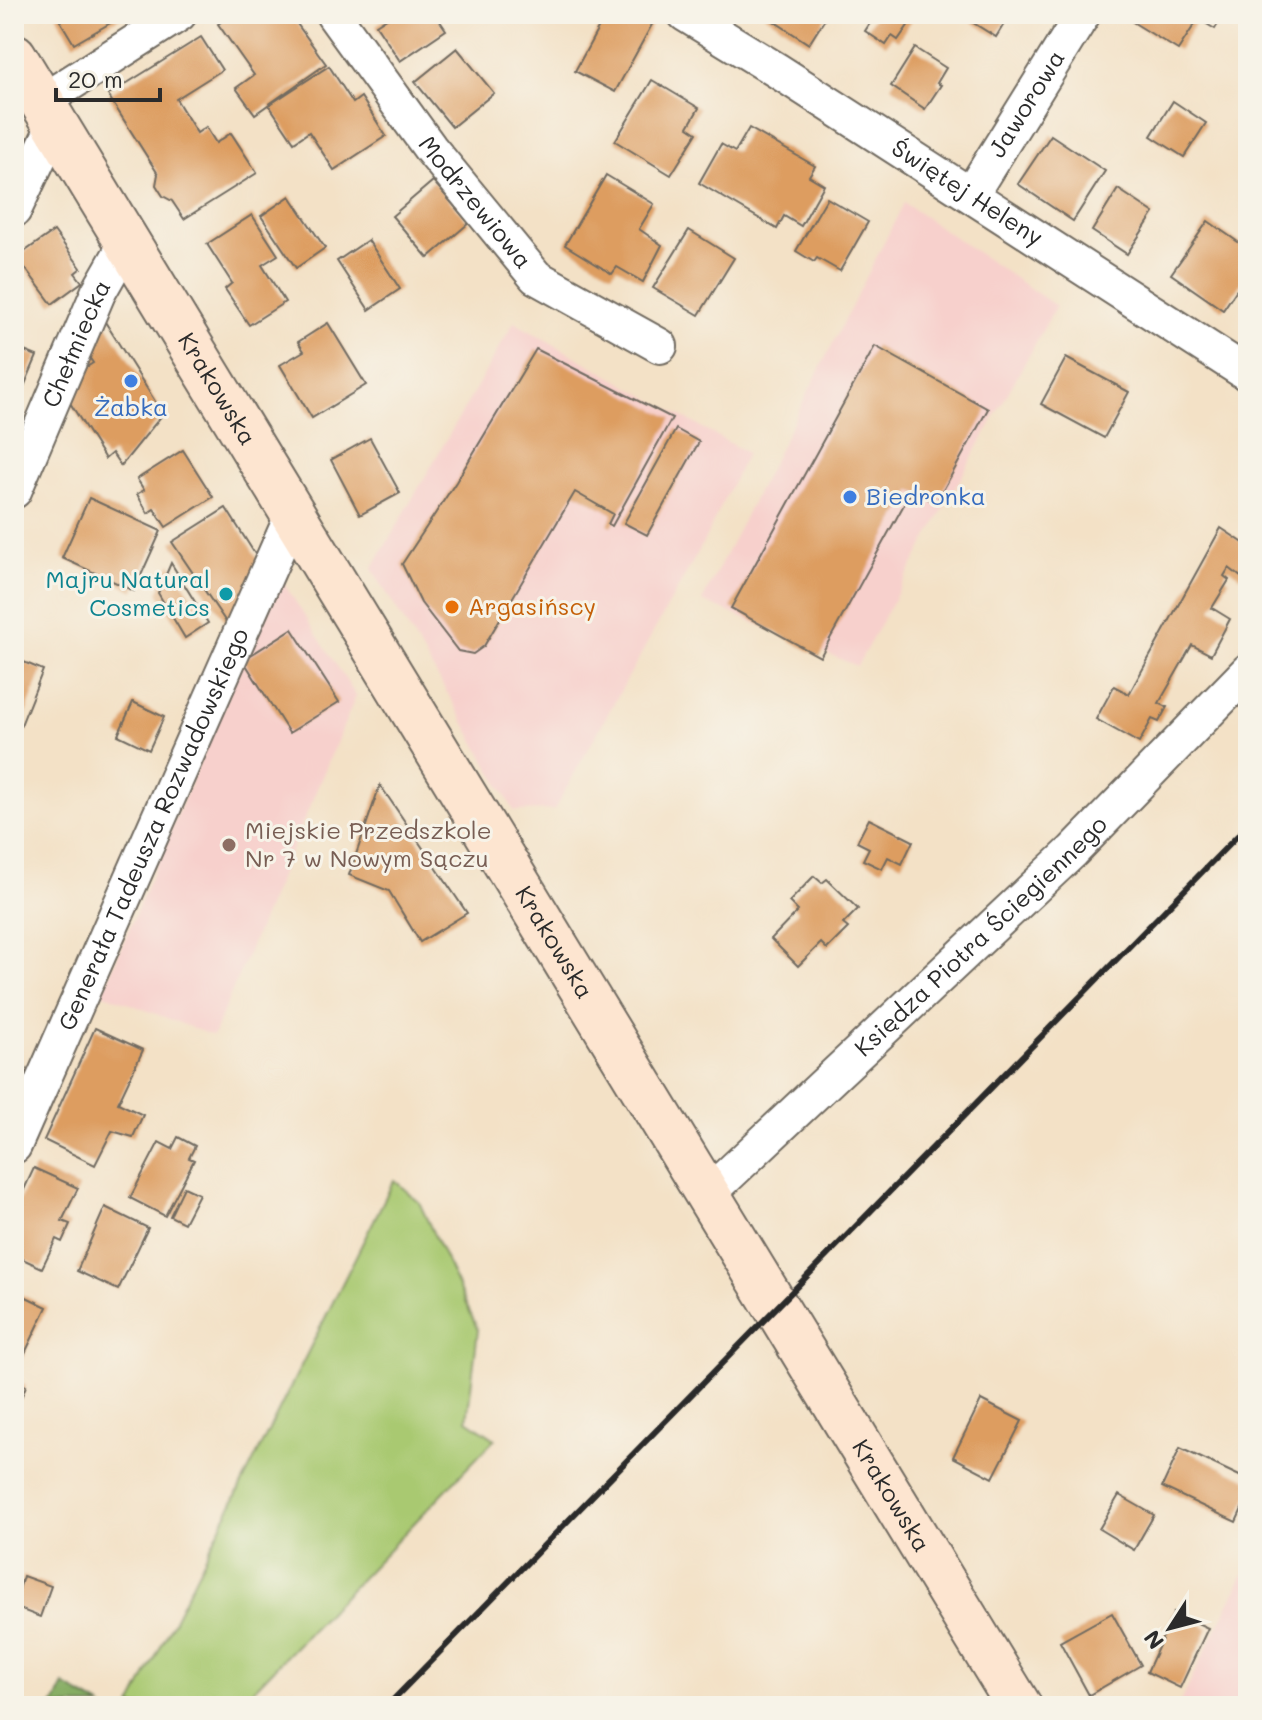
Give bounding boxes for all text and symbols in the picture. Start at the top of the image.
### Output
street label: Jaworowa [981,44,1071,163]
scale bar [56,52,160,102]
text: 20 m [68,63,123,94]
street label: Modrzewiowa [412,129,540,274]
street label: Świętej Heleny [886,131,1049,252]
street label: Chełmiecka [34,273,117,412]
street label: Krakowska [172,326,264,450]
marker: Żabka [122,372,140,390]
place label: Żabka [94,391,168,422]
place label: Biedronka [866,480,986,511]
marker: Biedronka [841,488,859,506]
place label: Majru Natural Cosmetics [46,563,210,622]
marker: Majru Natural Cosmetics [217,585,235,603]
place label: Argasińscy [468,590,596,621]
marker: Argasińscy [443,598,461,616]
street label: Generała Tadeusza Rozwadowskiego [50,623,255,1035]
street label: Księdza Piotra Ściegiennego [847,808,1113,1062]
place label: Miejskie Przedszkole Nr 7 w Nowym Sączu [245,814,492,873]
marker: Miejskie Przedszkole Nr 7 w Nowym Sączu [220,836,238,854]
street label: Krakowska [509,880,601,1004]
street label: Krakowska [846,1433,938,1557]
north arrow [1130,1588,1210,1668]
text: N [1137,1625,1170,1655]

